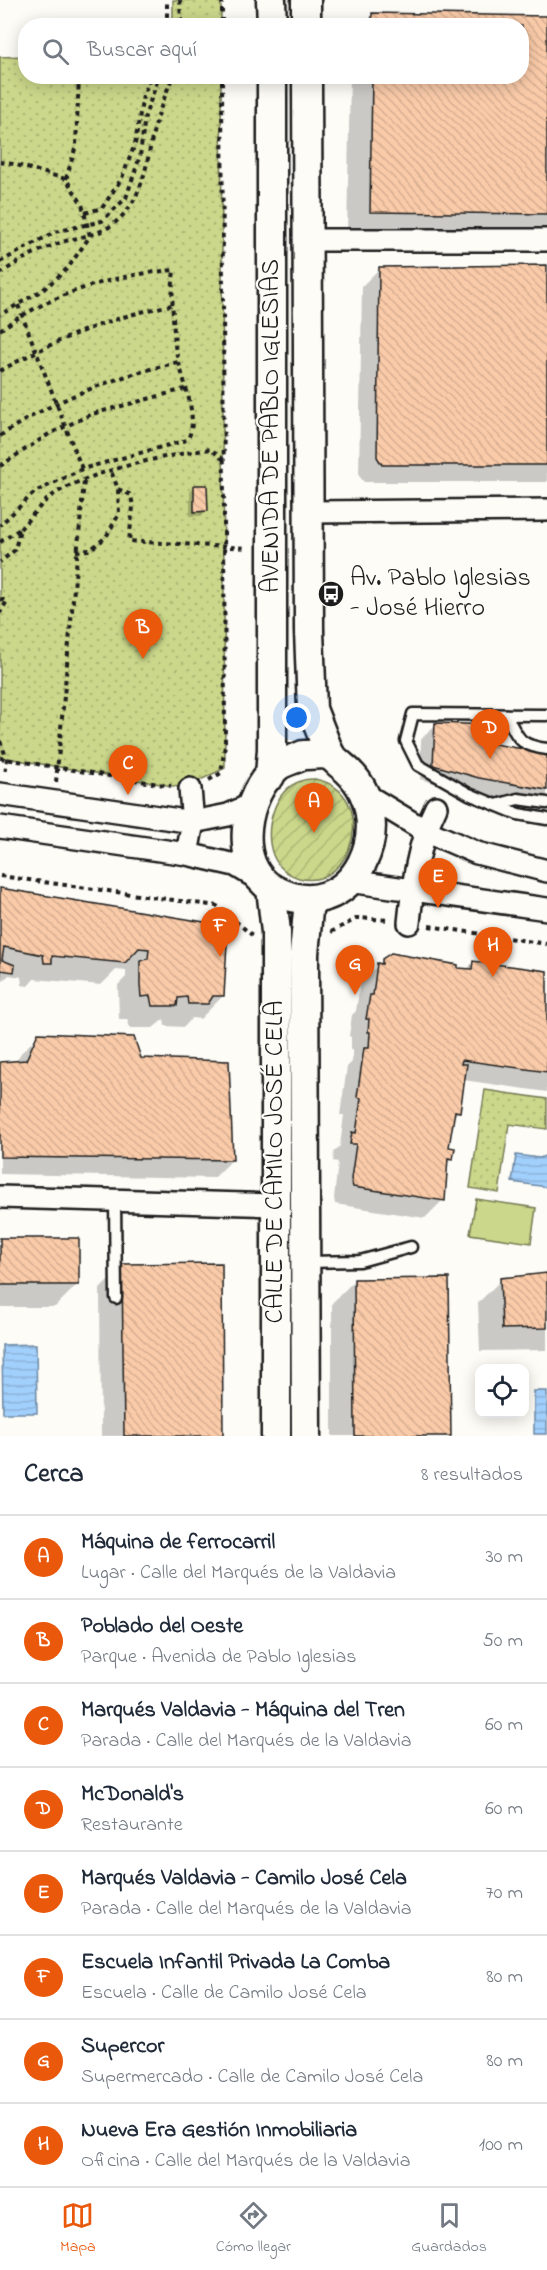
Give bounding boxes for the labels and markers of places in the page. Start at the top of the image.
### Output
place label: Av. Pablo Iglesias - José Hierro [350,560,531,628]
bus stop icon: Av. Pablo Iglesias - José Hierro [316,579,346,609]
pin: B [124,610,162,659]
pin: D [470,710,510,759]
pin: C [108,746,148,795]
pin: A [294,784,334,833]
pin: E [418,858,458,908]
pin: F [200,908,240,957]
pin: H [474,928,512,977]
pin: G [336,946,374,995]

